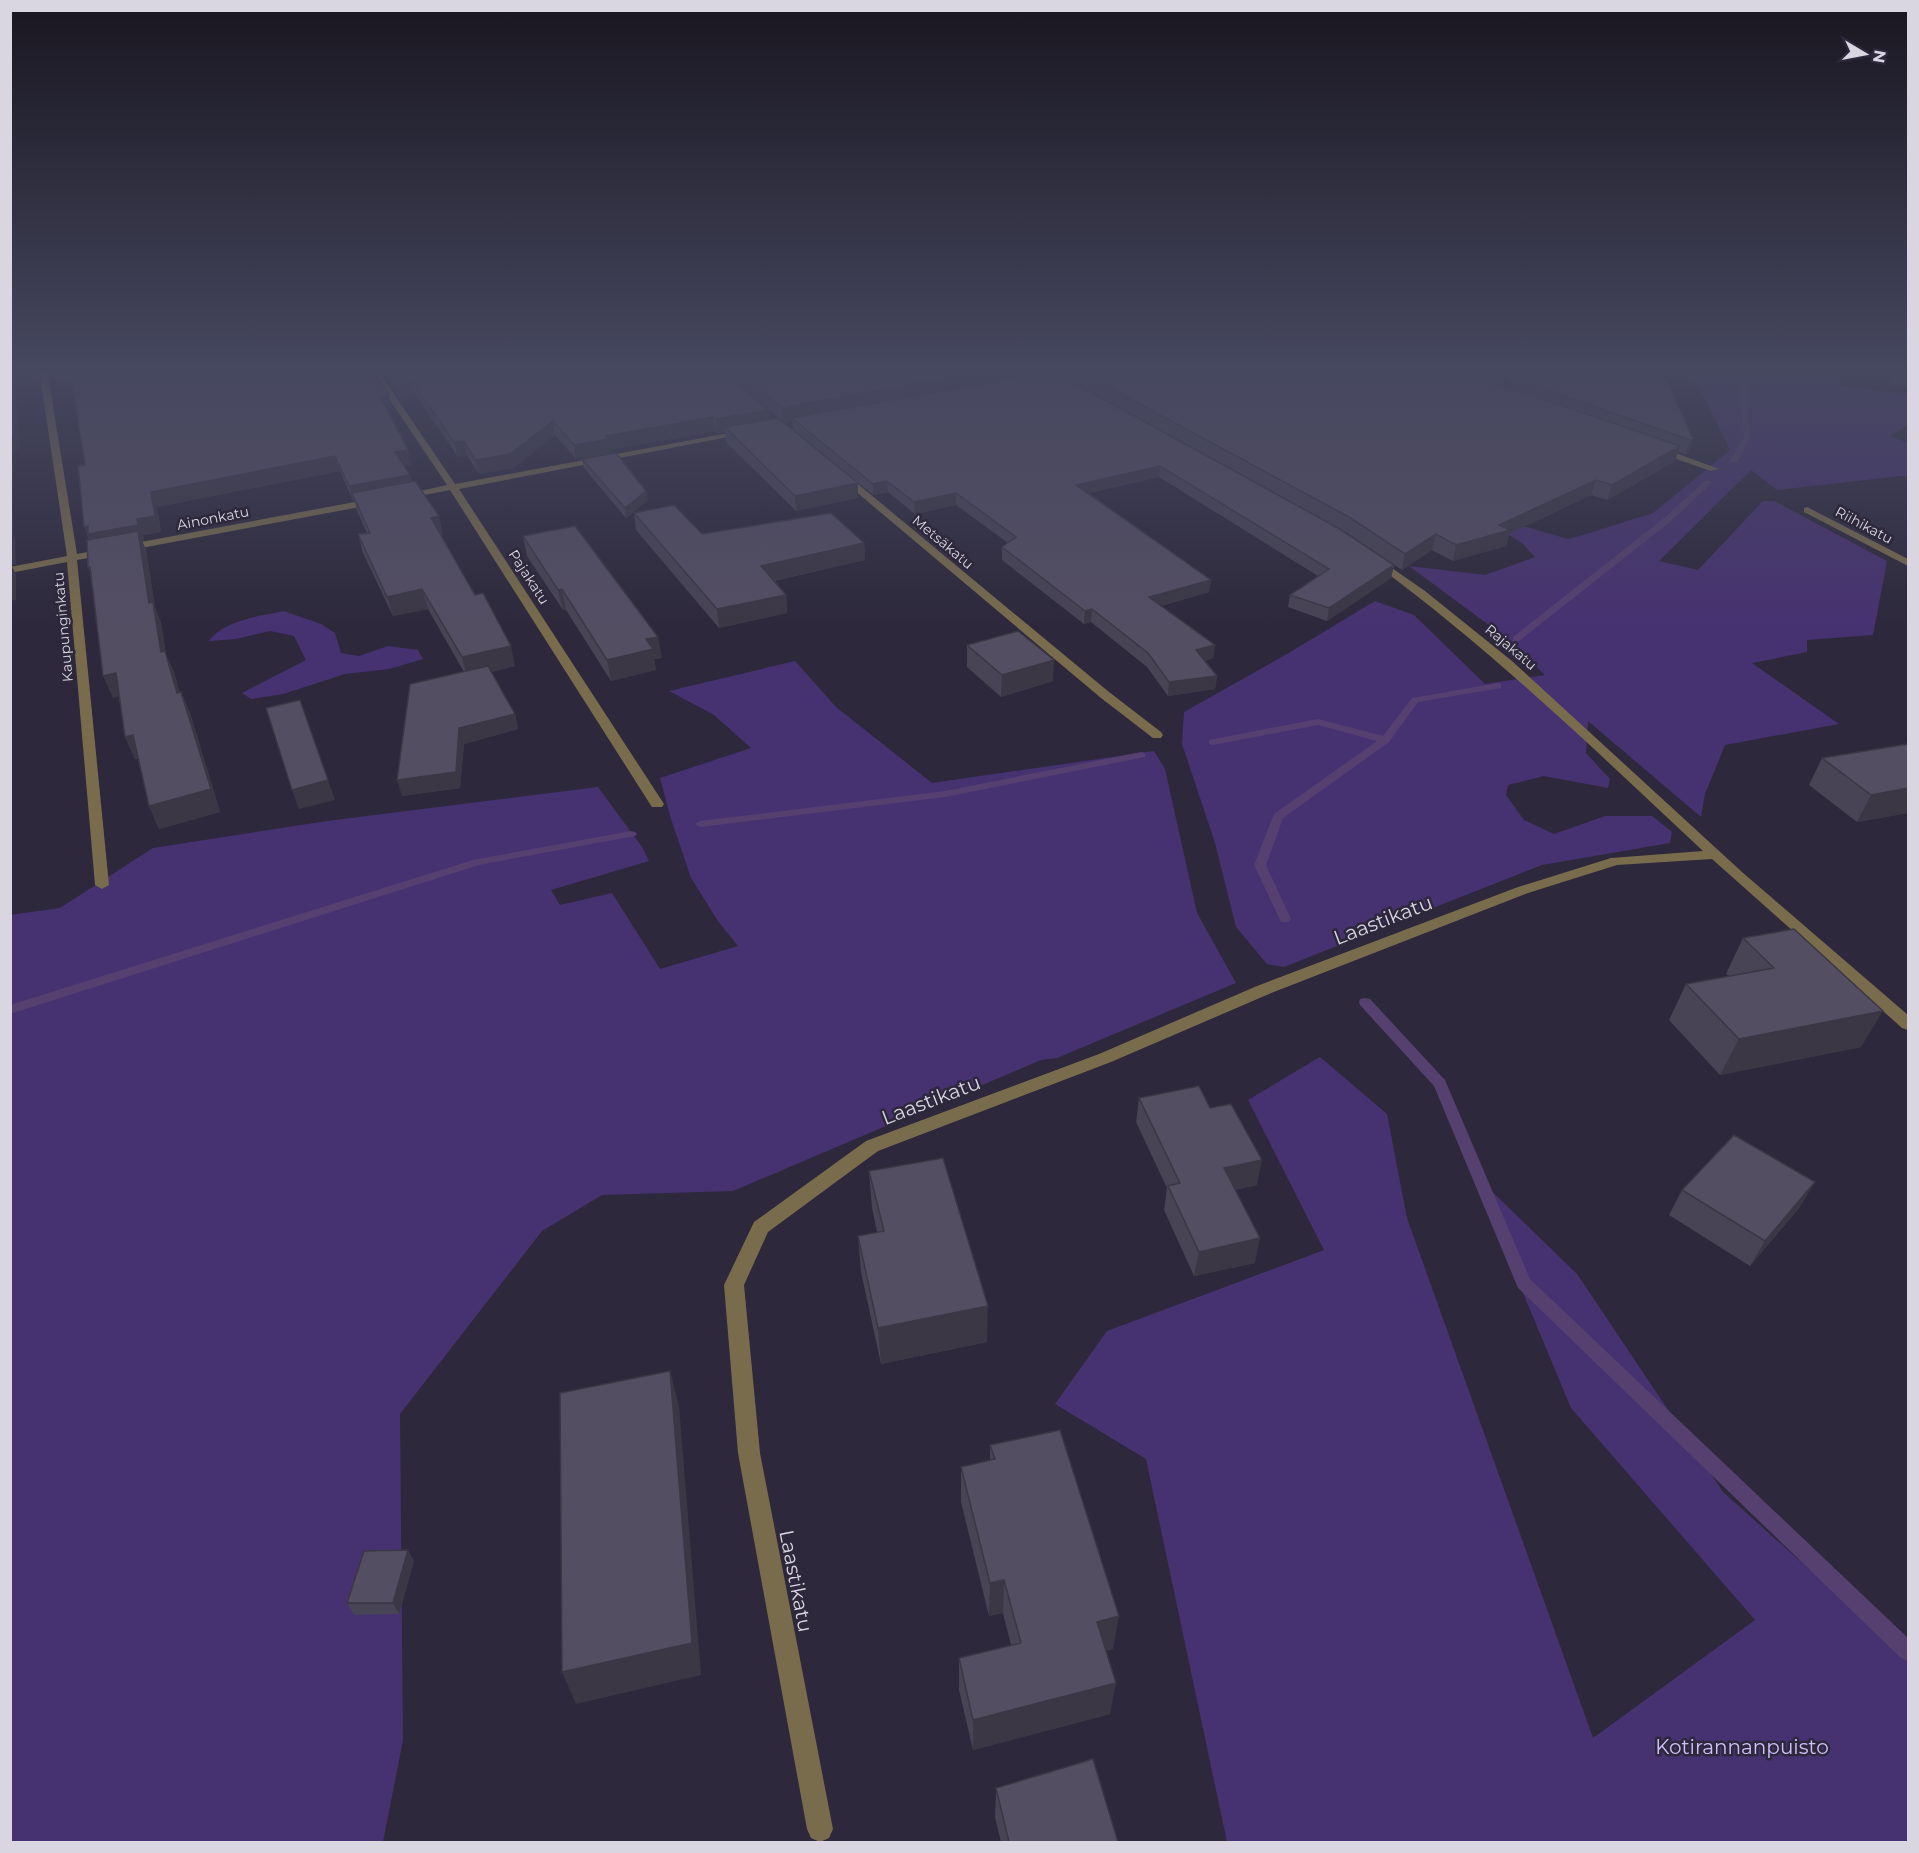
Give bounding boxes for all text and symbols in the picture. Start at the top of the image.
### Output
north arrow [1835,24,1895,84]
text: N [1869,48,1890,65]
street label: Ainonkatu [175,502,251,534]
street label: Riihikatu [1832,502,1896,548]
street label: Metsäkatu [909,511,977,573]
street label: Pajakatu [505,546,553,608]
street label: Kaupunginkatu [49,571,77,683]
street label: Rajakatu [1481,620,1541,674]
street label: Laastikatu [1330,890,1436,950]
street label: Laastikatu [878,1070,984,1130]
street label: Laastikatu [774,1528,818,1634]
park label: Kotirannanpuisto [1655,1735,1829,1759]

